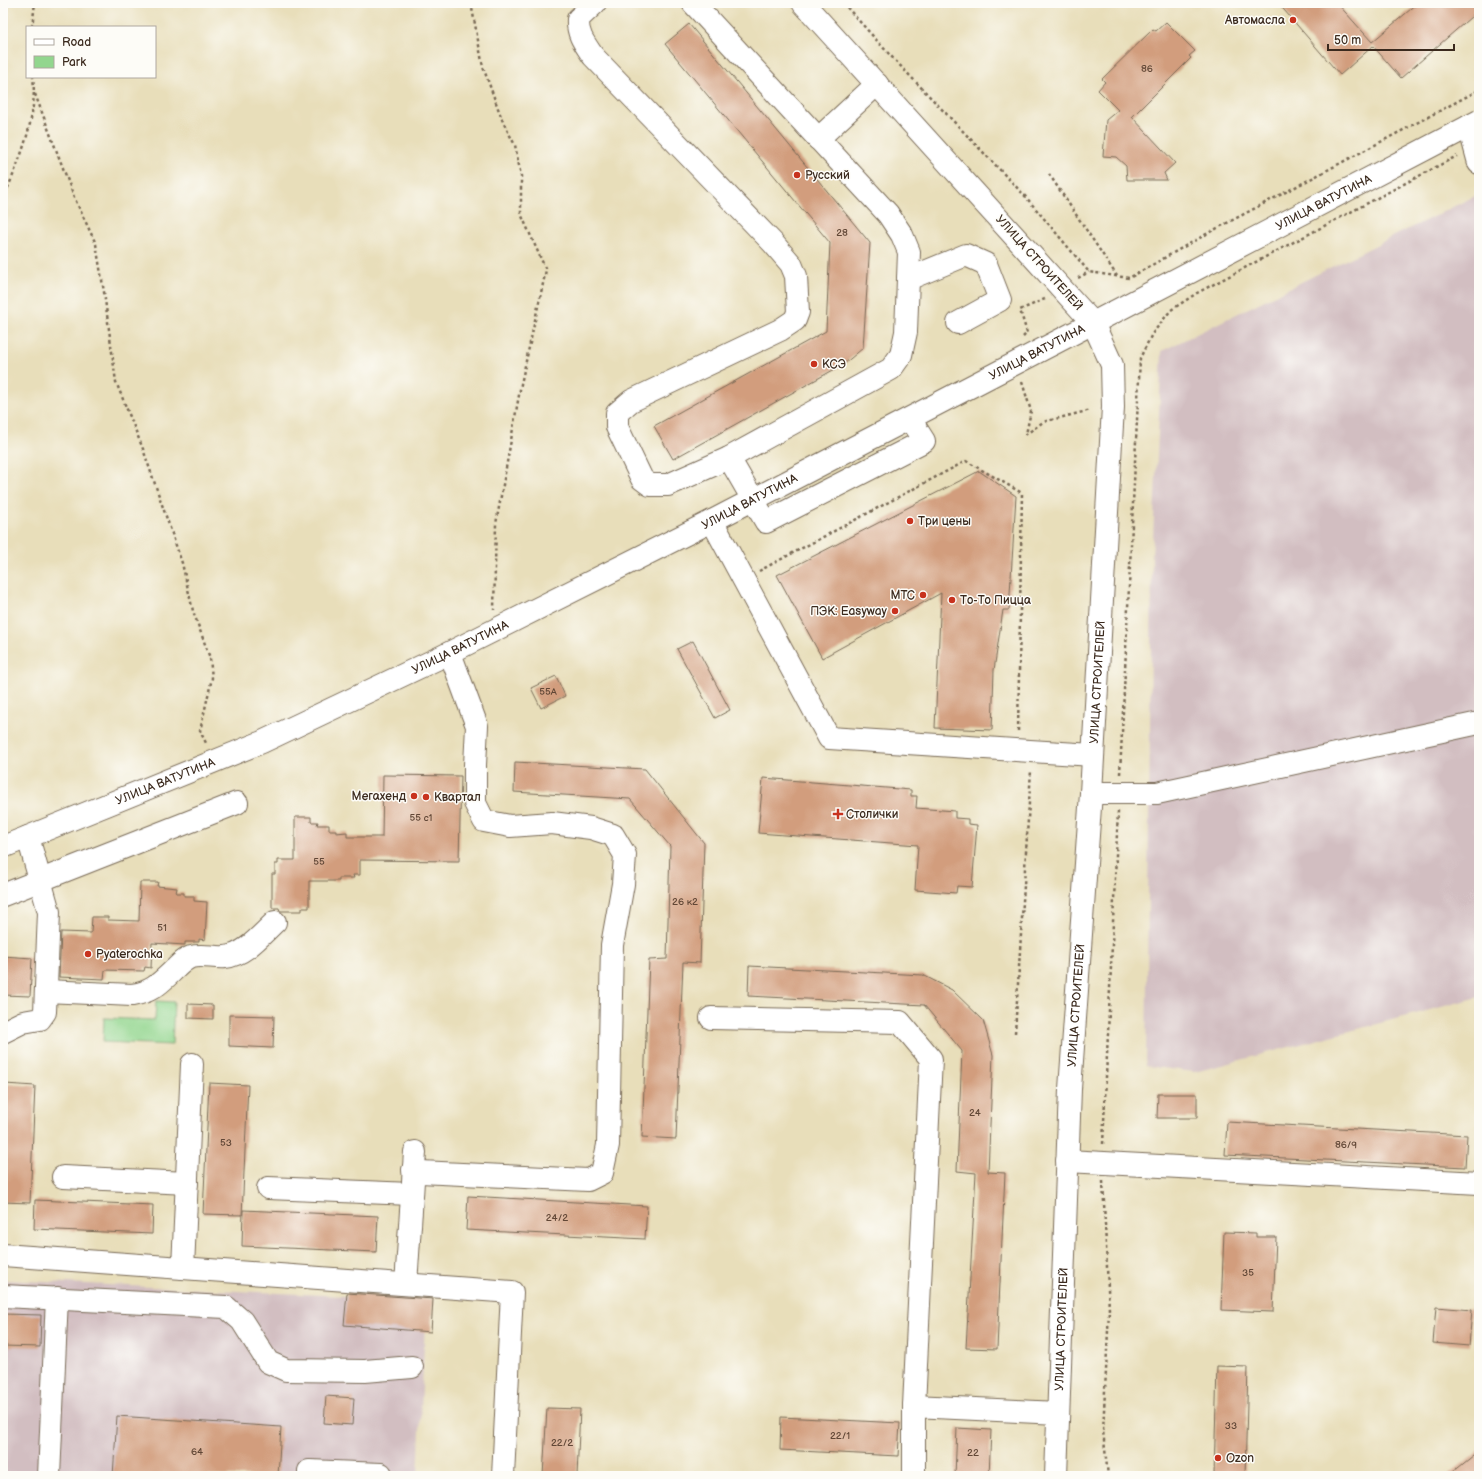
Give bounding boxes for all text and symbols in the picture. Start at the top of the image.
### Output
place label: Автомасла [1224,13,1285,28]
marker: Автомасла [1288,15,1298,25]
legend [26,26,156,78]
scale bar [1328,26,1454,52]
text: 50 m [1334,33,1361,48]
text: Road [62,35,91,50]
text: Park [62,55,86,70]
house number: 86 [1141,63,1153,75]
place label: Русский [805,168,850,183]
marker: Русский [792,170,802,180]
street label: УЛИЦА ВАТУТИНА [1273,171,1375,234]
street label: УЛИЦА СТРОИТЕЛЕЙ [992,212,1086,314]
house number: 28 [836,227,848,239]
street label: УЛИЦА ВАТУТИНА [986,321,1088,383]
place label: КСЭ [822,357,846,372]
marker: КСЭ [809,359,819,369]
street label: УЛИЦА ВАТУТИНА [699,470,800,533]
place label: Три цены [918,514,971,529]
marker: Три цены [905,516,915,526]
place label: МТС [890,588,915,603]
marker: МТС [918,590,928,600]
place label: То-То Пицца [960,593,1031,608]
marker: То-То Пицца [947,595,957,605]
place label: ПЭК: Easyway [810,604,888,619]
marker: ПЭК: Easyway [890,606,900,616]
street label: УЛИЦА ВАТУТИНА [409,617,511,677]
street label: УЛИЦА СТРОИТЕЛЕЙ [1086,620,1108,744]
house number: 55А [539,686,558,698]
street label: УЛИЦА ВАТУТИНА [113,754,218,808]
place label: Мегахенд [352,789,407,804]
place label: Квартал [434,790,481,805]
marker: Мегахенд [409,791,419,801]
marker: Квартал [421,792,431,802]
place label: Столички [846,807,898,822]
marker: Столички [833,809,843,819]
house number: 55 с1 [410,812,433,824]
house number: 55 [313,856,325,868]
house number: 26 к2 [672,896,698,908]
house number: 51 [157,922,167,934]
street label: УЛИЦА СТРОИТЕЛЕЙ [1064,943,1088,1068]
place label: Pyaterochka [96,947,163,962]
marker: Pyaterochka [83,949,93,959]
house number: 24 [969,1107,981,1119]
house number: 53 [220,1137,232,1149]
house number: 86/9 [1335,1139,1357,1151]
house number: 24/2 [546,1212,568,1224]
street label: УЛИЦА СТРОИТЕЛЕЙ [1052,1267,1071,1391]
house number: 35 [1242,1267,1254,1279]
house number: 33 [1225,1420,1237,1432]
house number: 22/1 [830,1430,850,1442]
house number: 22/2 [551,1437,573,1449]
house number: 64 [191,1446,203,1458]
house number: 22 [967,1447,979,1459]
place label: Ozon [1226,1451,1254,1466]
marker: Ozon [1213,1453,1223,1463]

